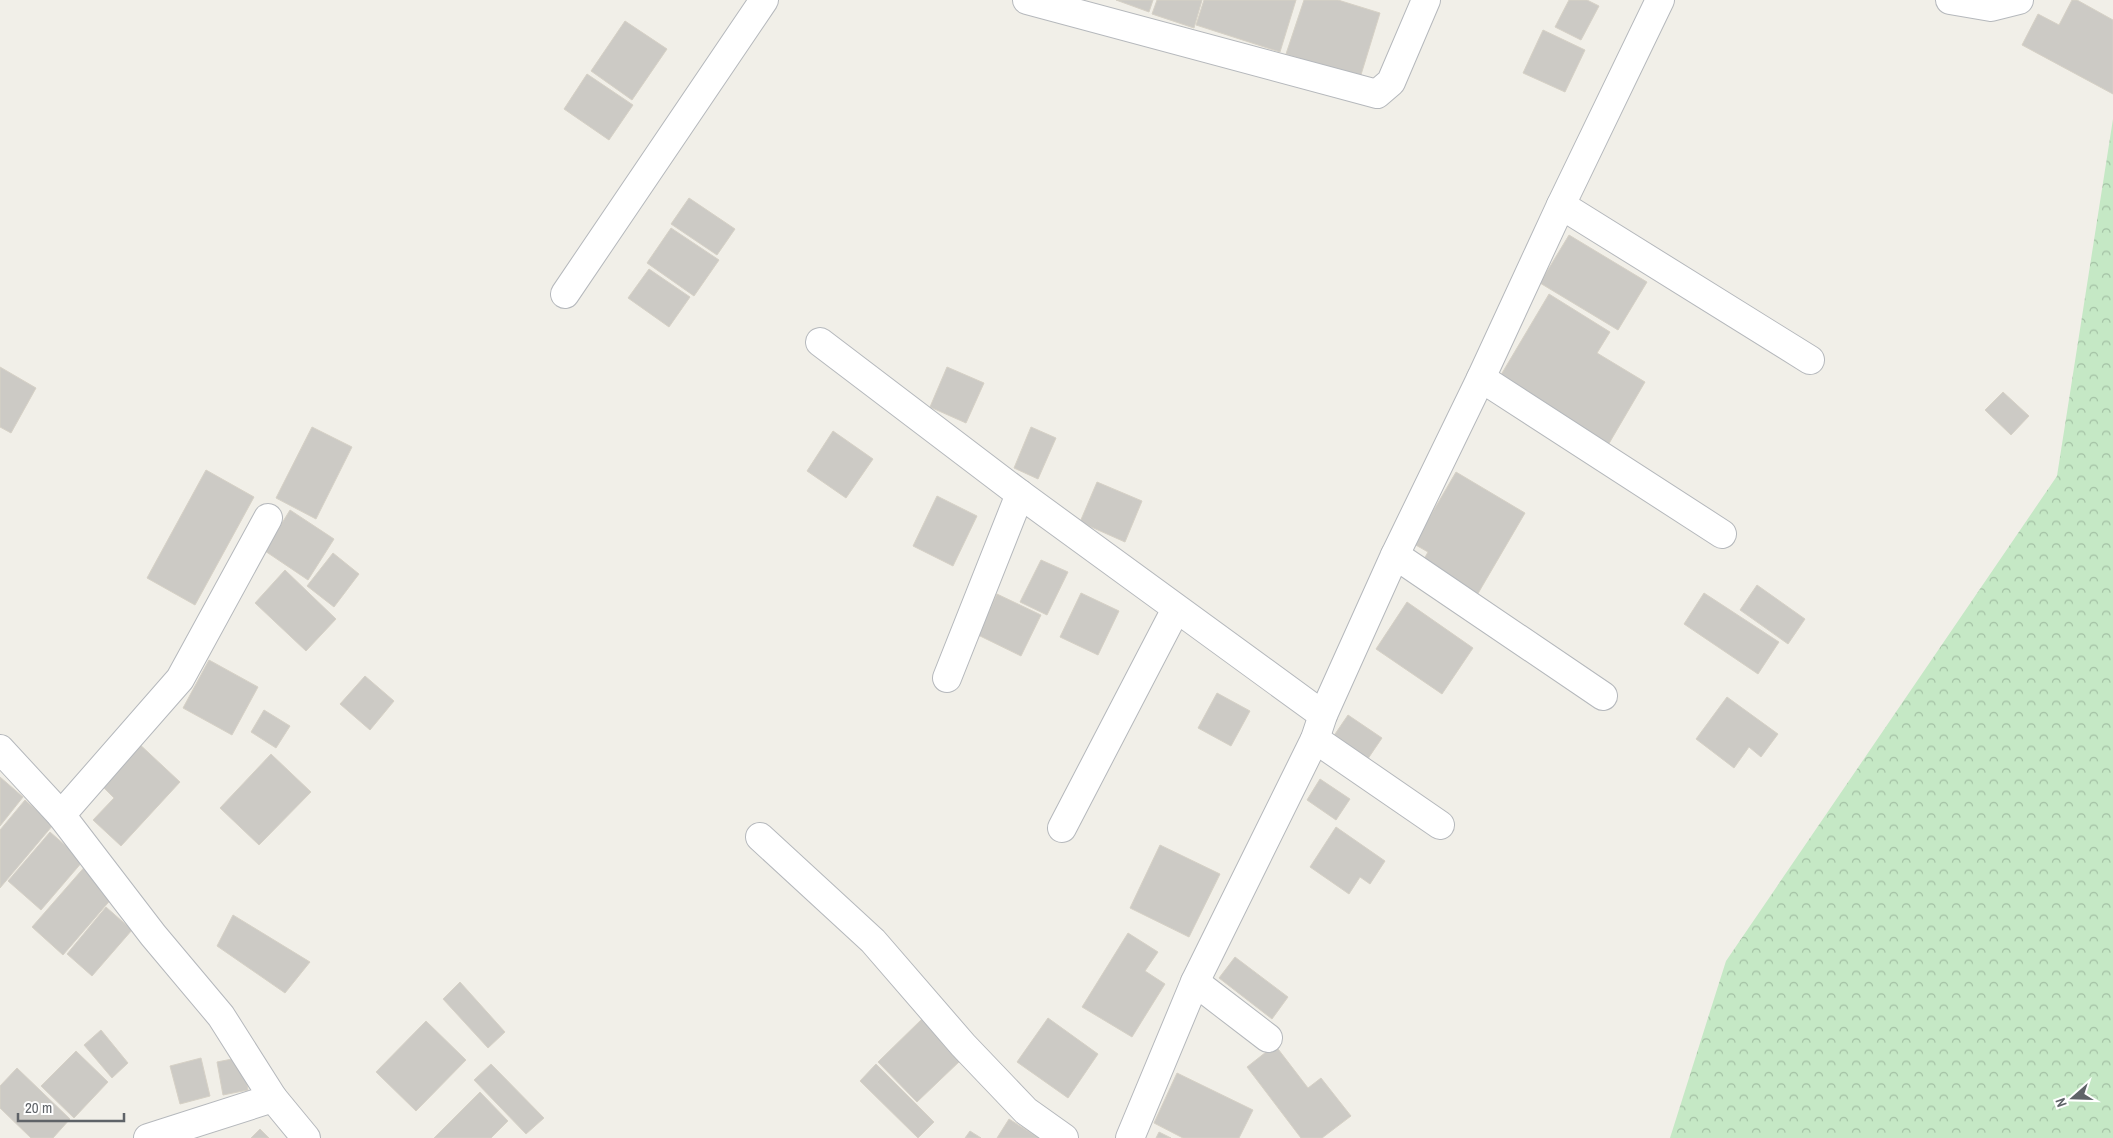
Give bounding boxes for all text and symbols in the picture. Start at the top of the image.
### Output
north arrow [2048,1073,2098,1123]
scale bar [18,1090,124,1122]
text: N [2051,1095,2071,1109]
text: 20 m [25,1097,52,1118]

